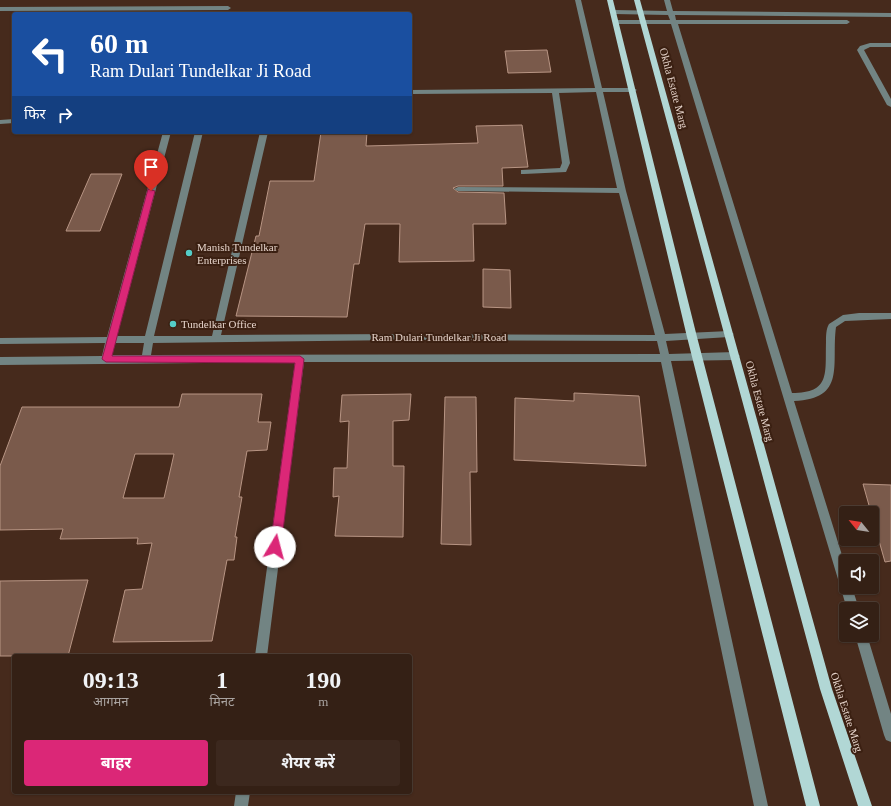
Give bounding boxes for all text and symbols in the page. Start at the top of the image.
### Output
icon: left [24,28,76,80]
text: 60 m [90,28,148,59]
street label: Okhla Estate Marg [657,46,691,130]
text: Ram Dulari Tundelkar Ji Road [90,61,311,81]
icon: right [54,104,76,126]
text: फिर [24,106,46,122]
pin [134,150,168,191]
icon: arrive [140,156,162,178]
place label: Manish Tundelkar Enterprises [197,241,278,266]
marker: Manish Tundelkar Enterprises [184,248,194,258]
place label: Tundelkar Office [181,318,257,330]
marker: Tundelkar Office [168,319,178,329]
street label: Ram Dulari Tundelkar Ji Road [371,331,507,343]
street label: Okhla Estate Marg [743,359,777,443]
north arrow [839,506,879,546]
map controls [839,506,879,642]
position arrow [254,526,296,568]
button: sound [839,554,879,594]
button: layers [839,602,879,642]
text: 09:13 [83,667,139,693]
text: 1 [216,667,228,693]
text: 190 [305,667,341,693]
street label: Okhla Estate Marg [828,671,866,754]
text: आगमन [93,694,129,709]
text: मिनट [210,694,234,709]
text: m [318,694,328,709]
button: बाहर [24,740,208,786]
button: शेयर करें [216,740,400,786]

